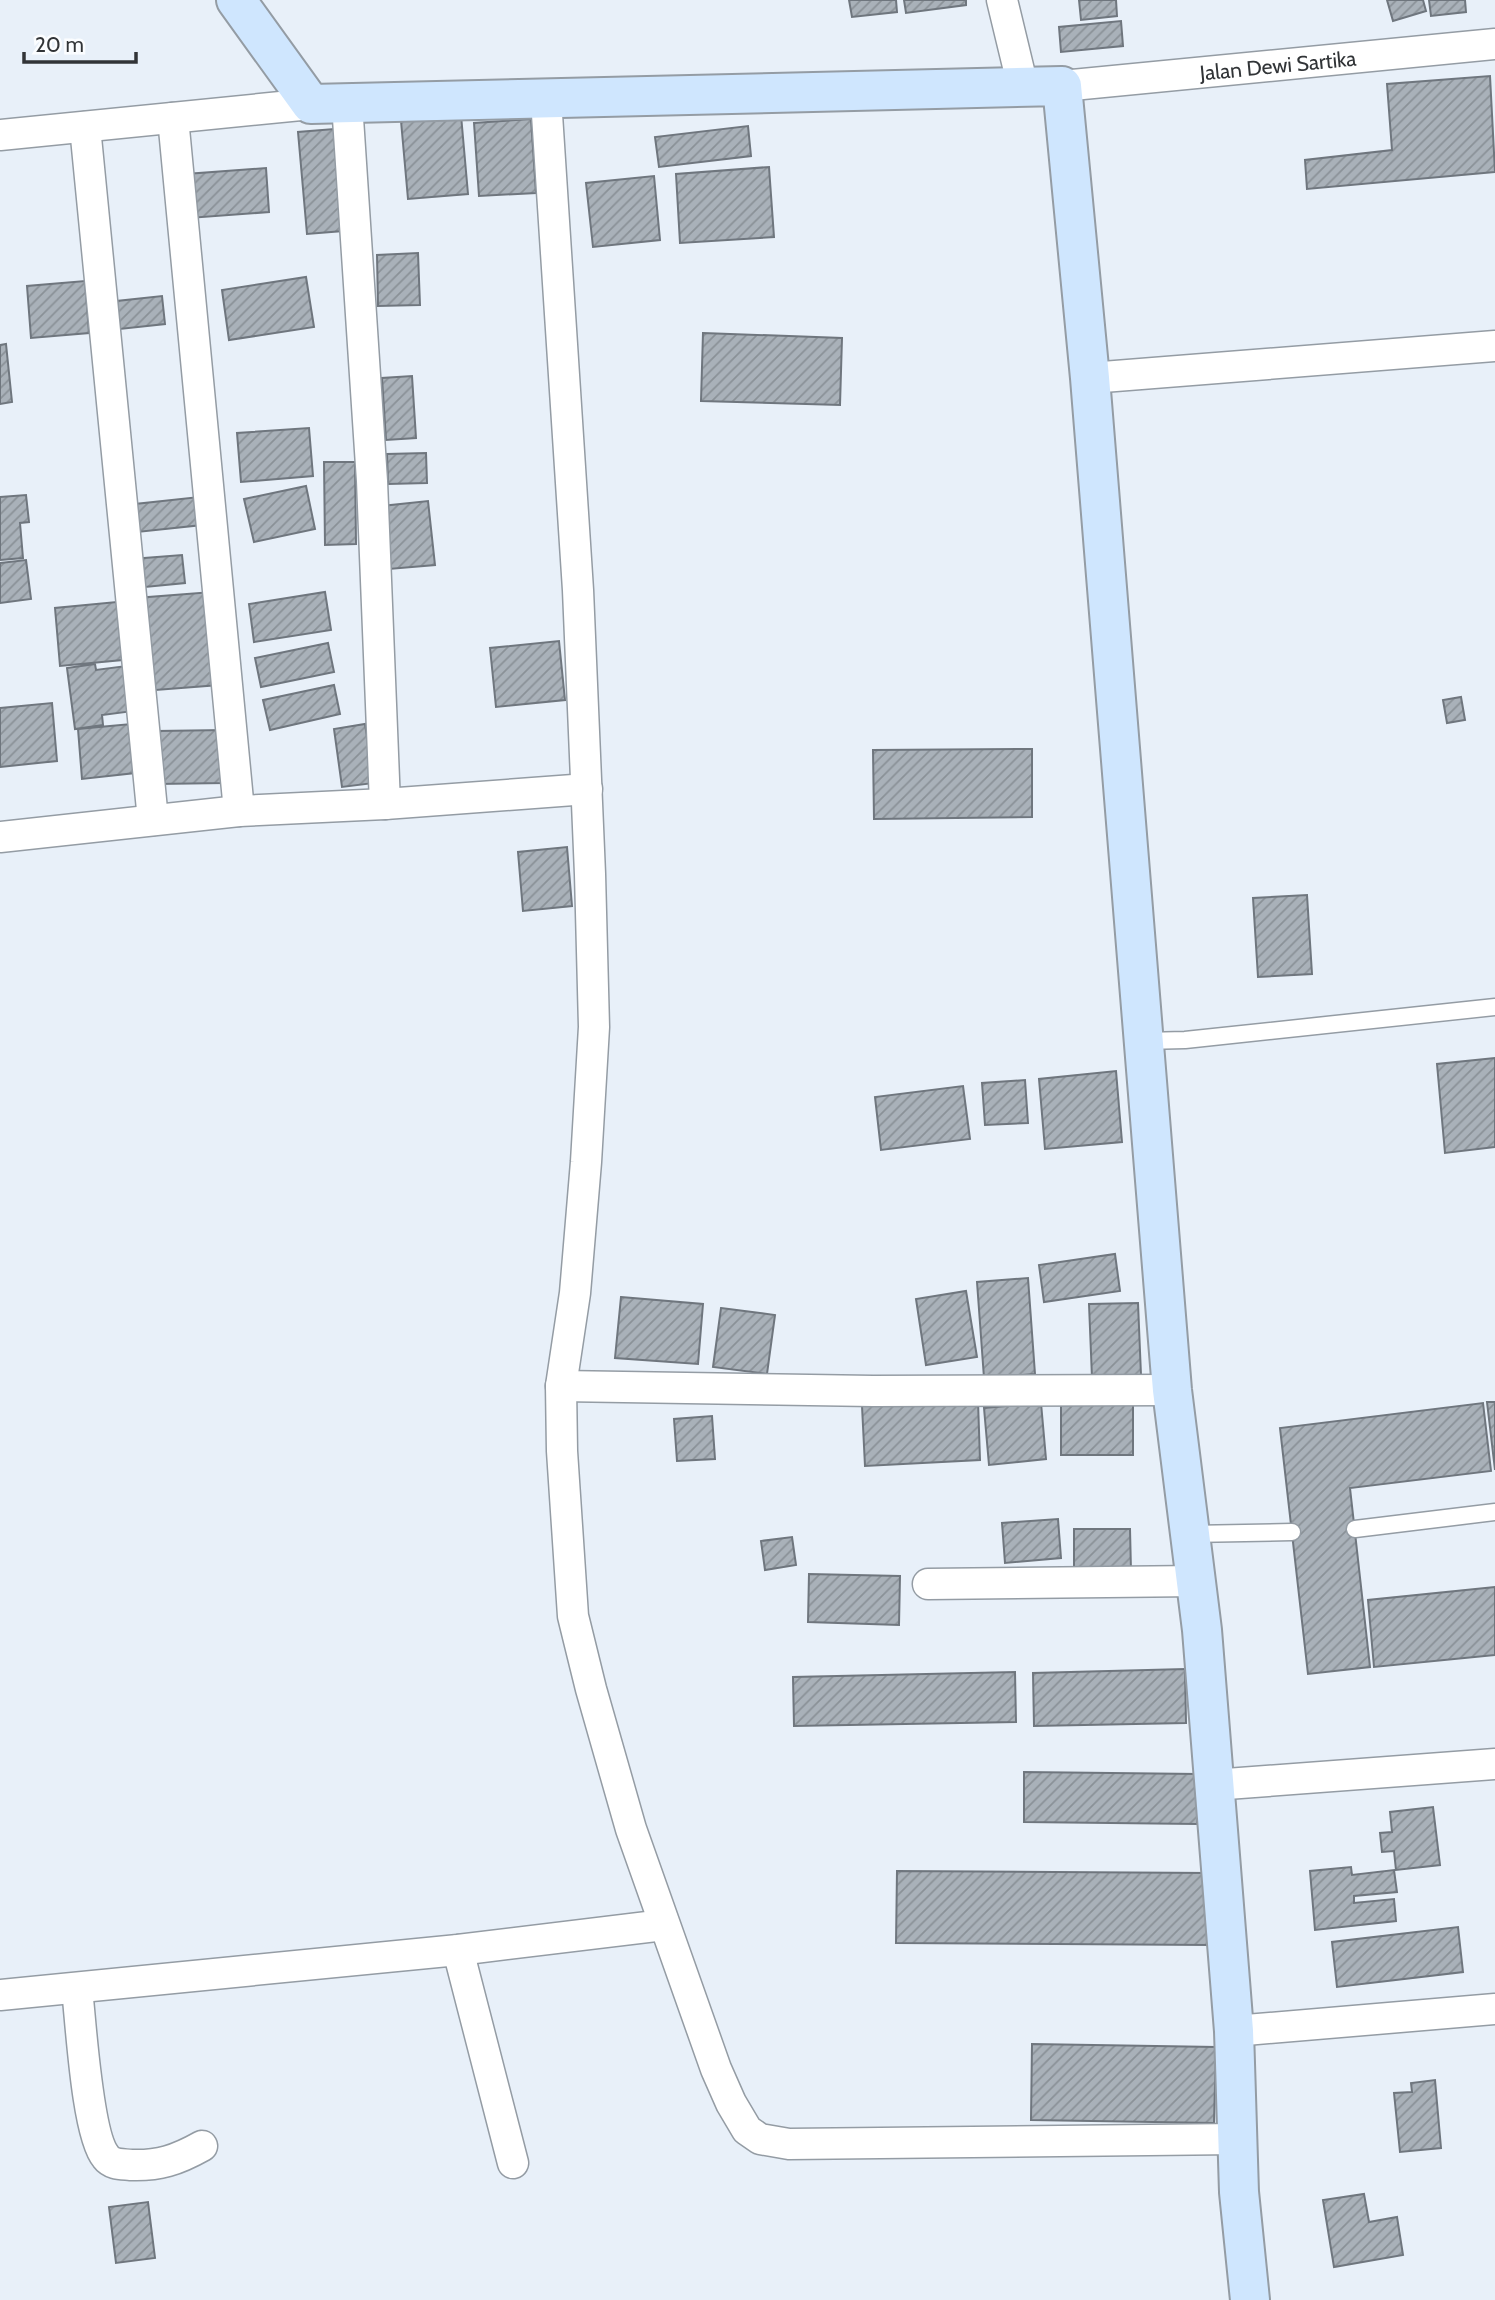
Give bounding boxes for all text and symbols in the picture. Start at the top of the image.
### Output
scale bar [24,21,136,65]
text: 20 m [35,32,84,57]
street label: Jalan Dewi Sartika [1198,45,1357,85]

